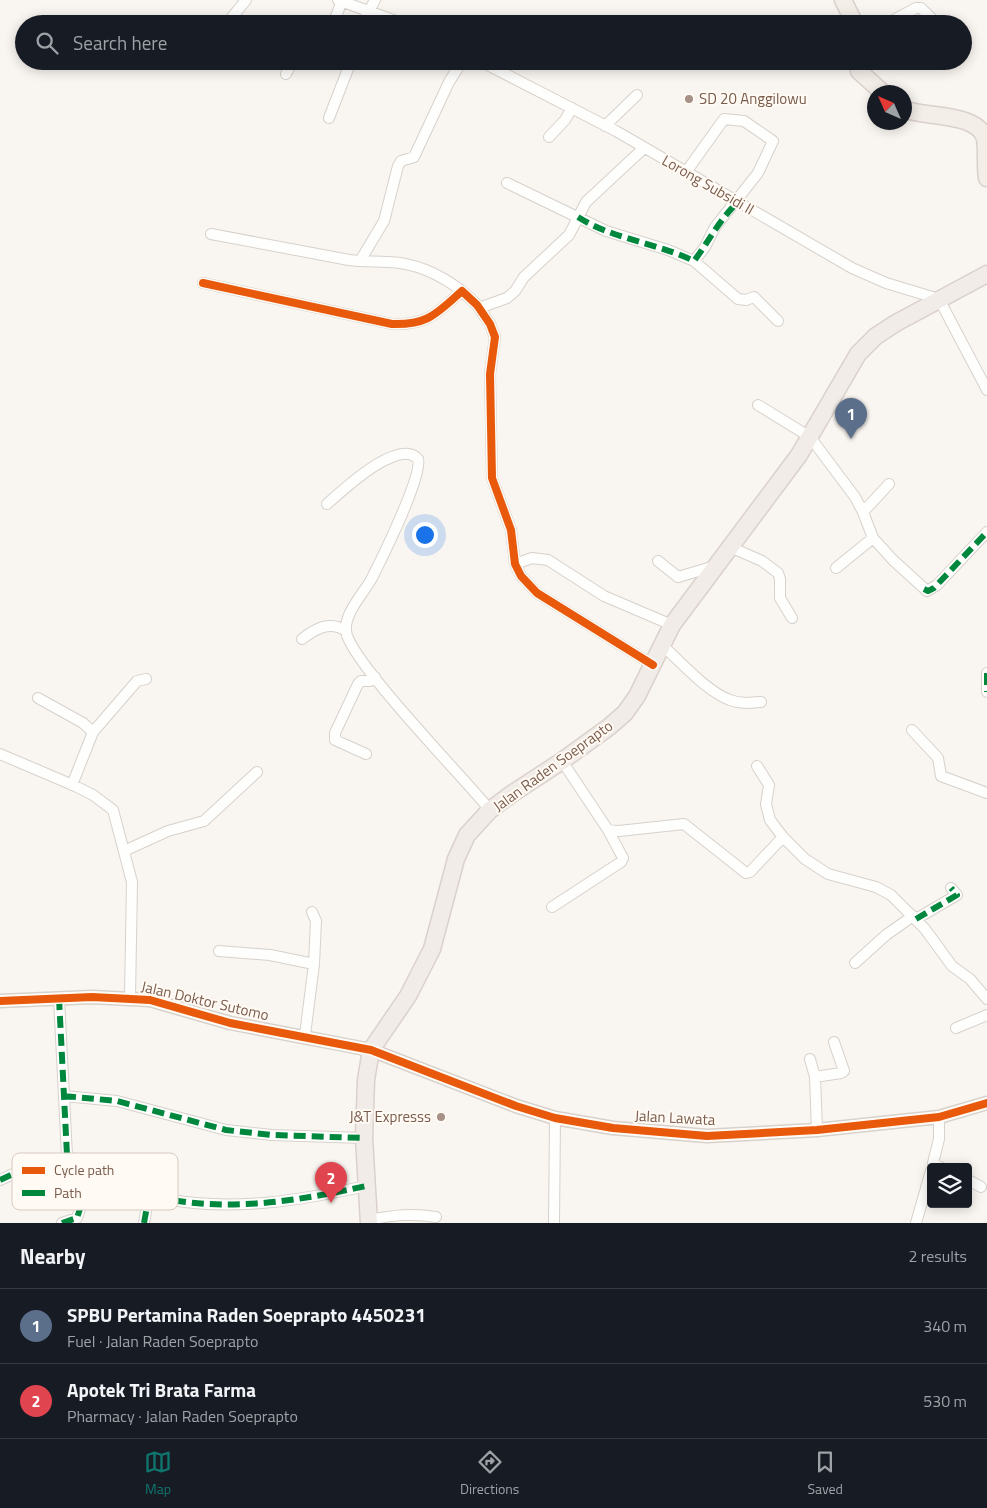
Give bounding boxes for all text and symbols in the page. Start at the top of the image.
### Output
search box [15,15,972,70]
text: Search here [73,28,167,57]
icon: search [33,29,61,57]
north arrow [867,85,912,130]
place label: SD 20 Anggilowu [699,87,807,110]
marker: SD 20 Anggilowu [683,93,695,105]
street label: Lorong Subsidi II [658,149,759,220]
pin: 1 [835,398,867,439]
your location [412,522,438,548]
street label: Jalan Raden Soeprapto [488,714,617,817]
street label: Jalan Doktor Sutomo [139,975,271,1026]
street label: Jalan Lawata [634,1104,716,1131]
place label: J&T Expresss [349,1105,431,1128]
marker: J&T Expresss [435,1111,447,1123]
legend [12,1153,178,1210]
text: Cycle path [54,1159,114,1180]
pin: 2 [315,1162,347,1203]
map controls [927,1163,972,1208]
button: layers [927,1163,972,1208]
text: Path [54,1182,82,1203]
text: Nearby [20,1240,85,1272]
text: 2 results [908,1244,967,1268]
text: SPBU Pertamina Raden Soeprapto 4450231 [67,1300,426,1329]
text: 1 [32,1314,40,1338]
text: 340 m [923,1314,967,1338]
text: Fuel · Jalan Raden Soeprapto [67,1329,259,1353]
text: Apotek Tri Brata Farma [67,1375,256,1404]
text: 2 [32,1389,40,1413]
text: 530 m [923,1389,967,1413]
text: Pharmacy · Jalan Raden Soeprapto [67,1404,298,1428]
tab: Map [144,1448,172,1499]
tab: Directions [460,1448,519,1499]
tab: Saved [807,1448,843,1499]

